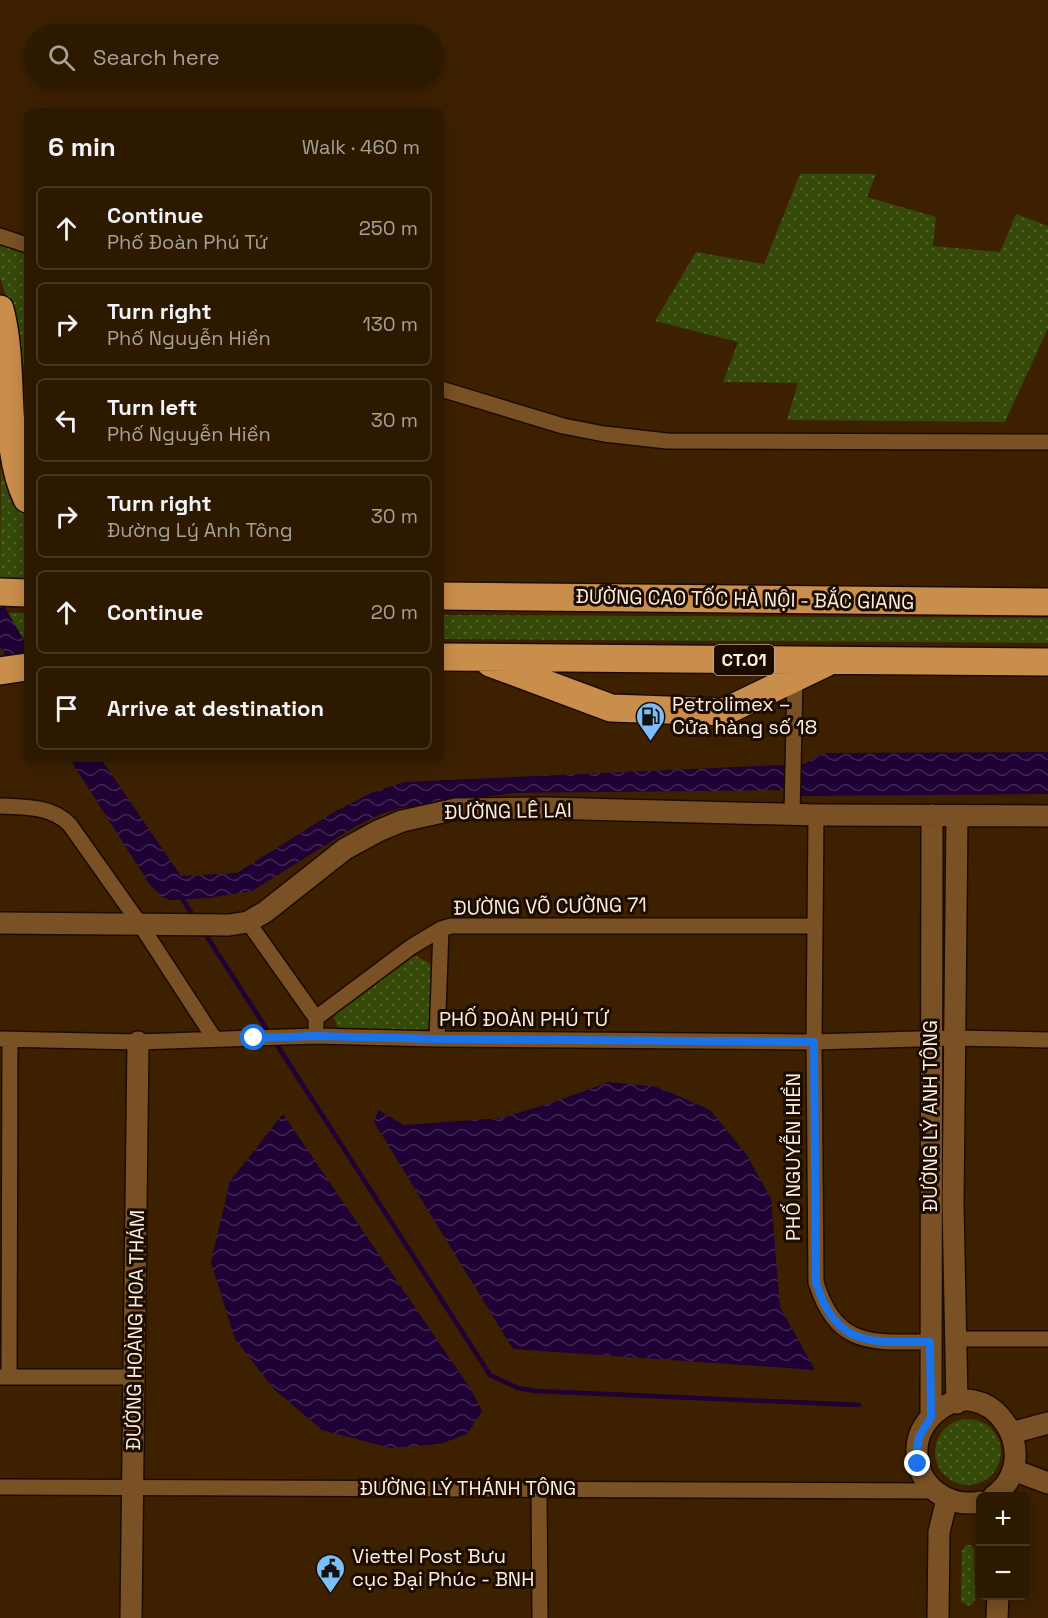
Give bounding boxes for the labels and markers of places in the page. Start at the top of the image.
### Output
place label: Petrolimex – Cửa hàng số 18 [672,691,817,740]
fuel station icon: Petrolimex – Cửa hàng số 18 [635,700,667,742]
place label: Viettel Post Bưu cục Đại Phúc - BNH [352,1543,534,1592]
public building icon: Viettel Post Bưu cục Đại Phúc - BNH [315,1552,347,1594]

